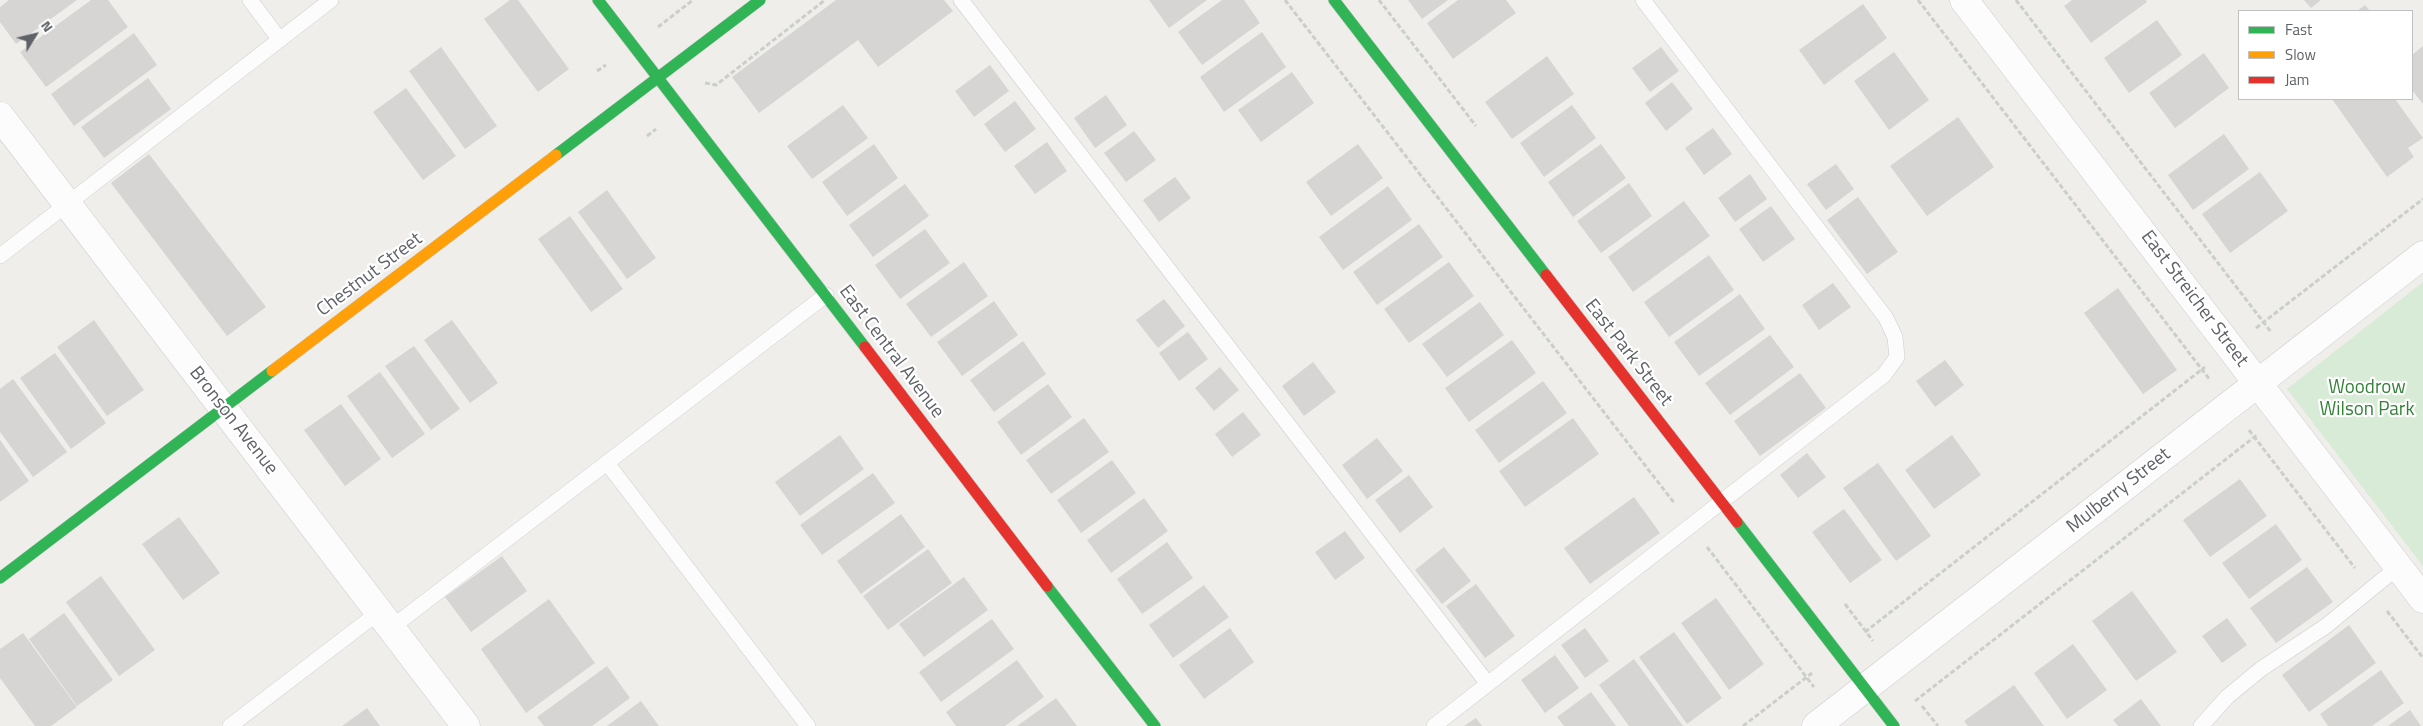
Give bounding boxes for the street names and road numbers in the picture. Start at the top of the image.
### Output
street label: East Streicher Street [2135,226,2253,372]
street label: Chestnut Street [313,228,427,322]
street label: East Central Avenue [834,281,948,423]
street label: East Park Street [1579,295,1677,411]
street label: Bronson Avenue [184,362,282,480]
street label: Mulberry Street [2063,443,2175,539]

